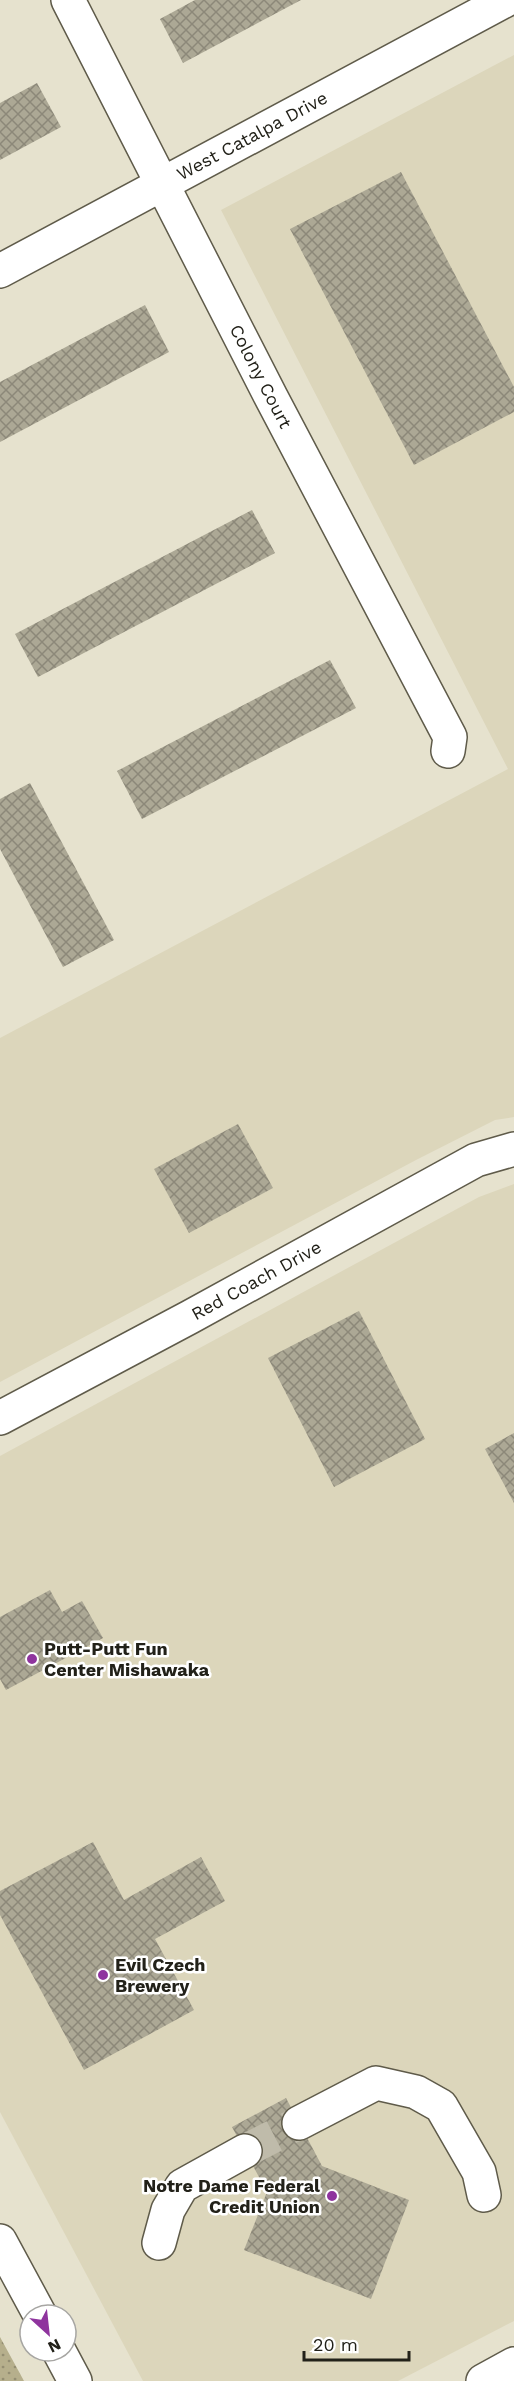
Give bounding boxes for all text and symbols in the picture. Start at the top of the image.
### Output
street label: West Catalpa Drive [173,87,331,184]
street label: Colony Court [226,321,297,432]
street label: Red Coach Drive [188,1236,325,1324]
place label: Putt-Putt Fun Center Mishawaka [44,1638,210,1680]
marker: Putt-Putt Fun Center Mishawaka [25,1652,39,1666]
place label: Evil Czech Brewery [115,1954,206,1996]
marker: Evil Czech Brewery [96,1968,110,1982]
place label: Notre Dame Federal Credit Union [143,2175,320,2217]
marker: Notre Dame Federal Credit Union [325,2189,339,2203]
north arrow [18,2303,78,2363]
scale bar [304,2324,409,2362]
text: 20 m [313,2334,358,2355]
text: N [45,2335,64,2357]

